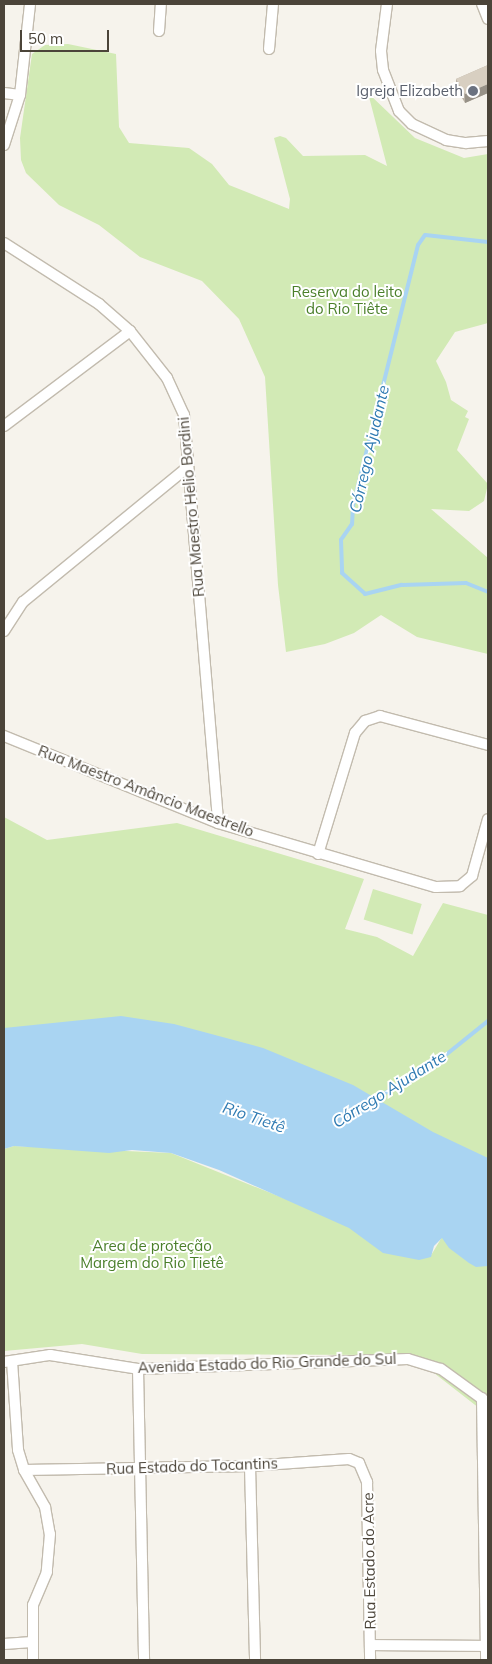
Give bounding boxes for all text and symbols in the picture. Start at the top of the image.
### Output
scale bar [22,20,111,52]
text: 50 m [28,29,63,48]
place label: Igreja Elizabeth [356,82,463,100]
marker: Igreja Elizabeth [467,85,479,97]
park label: Reserva do leito do Rio Tiête [291,282,403,317]
water label: Córrego Ajudante [345,383,393,515]
street label: Rua Maestro Helio Bordini [174,416,208,598]
street label: Rua Maestro Amâncio Maestrello [36,741,256,841]
water label: Córrego Ajudante [329,1046,449,1132]
water label: Rio Tietê [220,1097,288,1137]
park label: Area de proteção Margem do Rio Tietê [80,1236,224,1271]
street label: Avenida Estado do Rio Grande do Sul [137,1349,397,1377]
street label: Rua Estado do Tocantins [106,1454,278,1478]
street label: Rua Estado do Acre [359,1492,379,1630]

